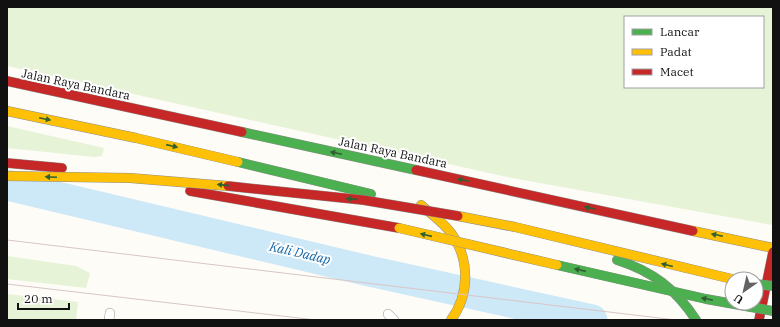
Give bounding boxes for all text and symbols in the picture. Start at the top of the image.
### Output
legend [624,16,764,88]
text: Lancar [660,24,700,39]
text: Padat [660,44,692,59]
text: Macet [660,64,694,79]
street label: Jalan Raya Bandara [20,65,132,103]
one-way arrow [39,116,51,122]
street label: Jalan Raya Bandara [337,133,449,171]
one-way arrow [166,144,179,150]
one-way arrow [330,149,342,155]
one-way arrow [44,174,57,180]
one-way arrow [457,177,469,183]
one-way arrow [217,182,229,188]
one-way arrow [346,196,358,202]
one-way arrow [584,204,597,210]
one-way arrow [420,231,433,237]
one-way arrow [711,232,724,238]
water label: Kali Dadap [267,237,332,268]
one-way arrow [660,261,673,267]
one-way arrow [574,267,586,273]
north arrow [724,271,764,311]
scale bar [18,285,69,311]
text: 20 m [24,291,53,306]
text: U [731,291,746,307]
one-way arrow [701,296,713,302]

